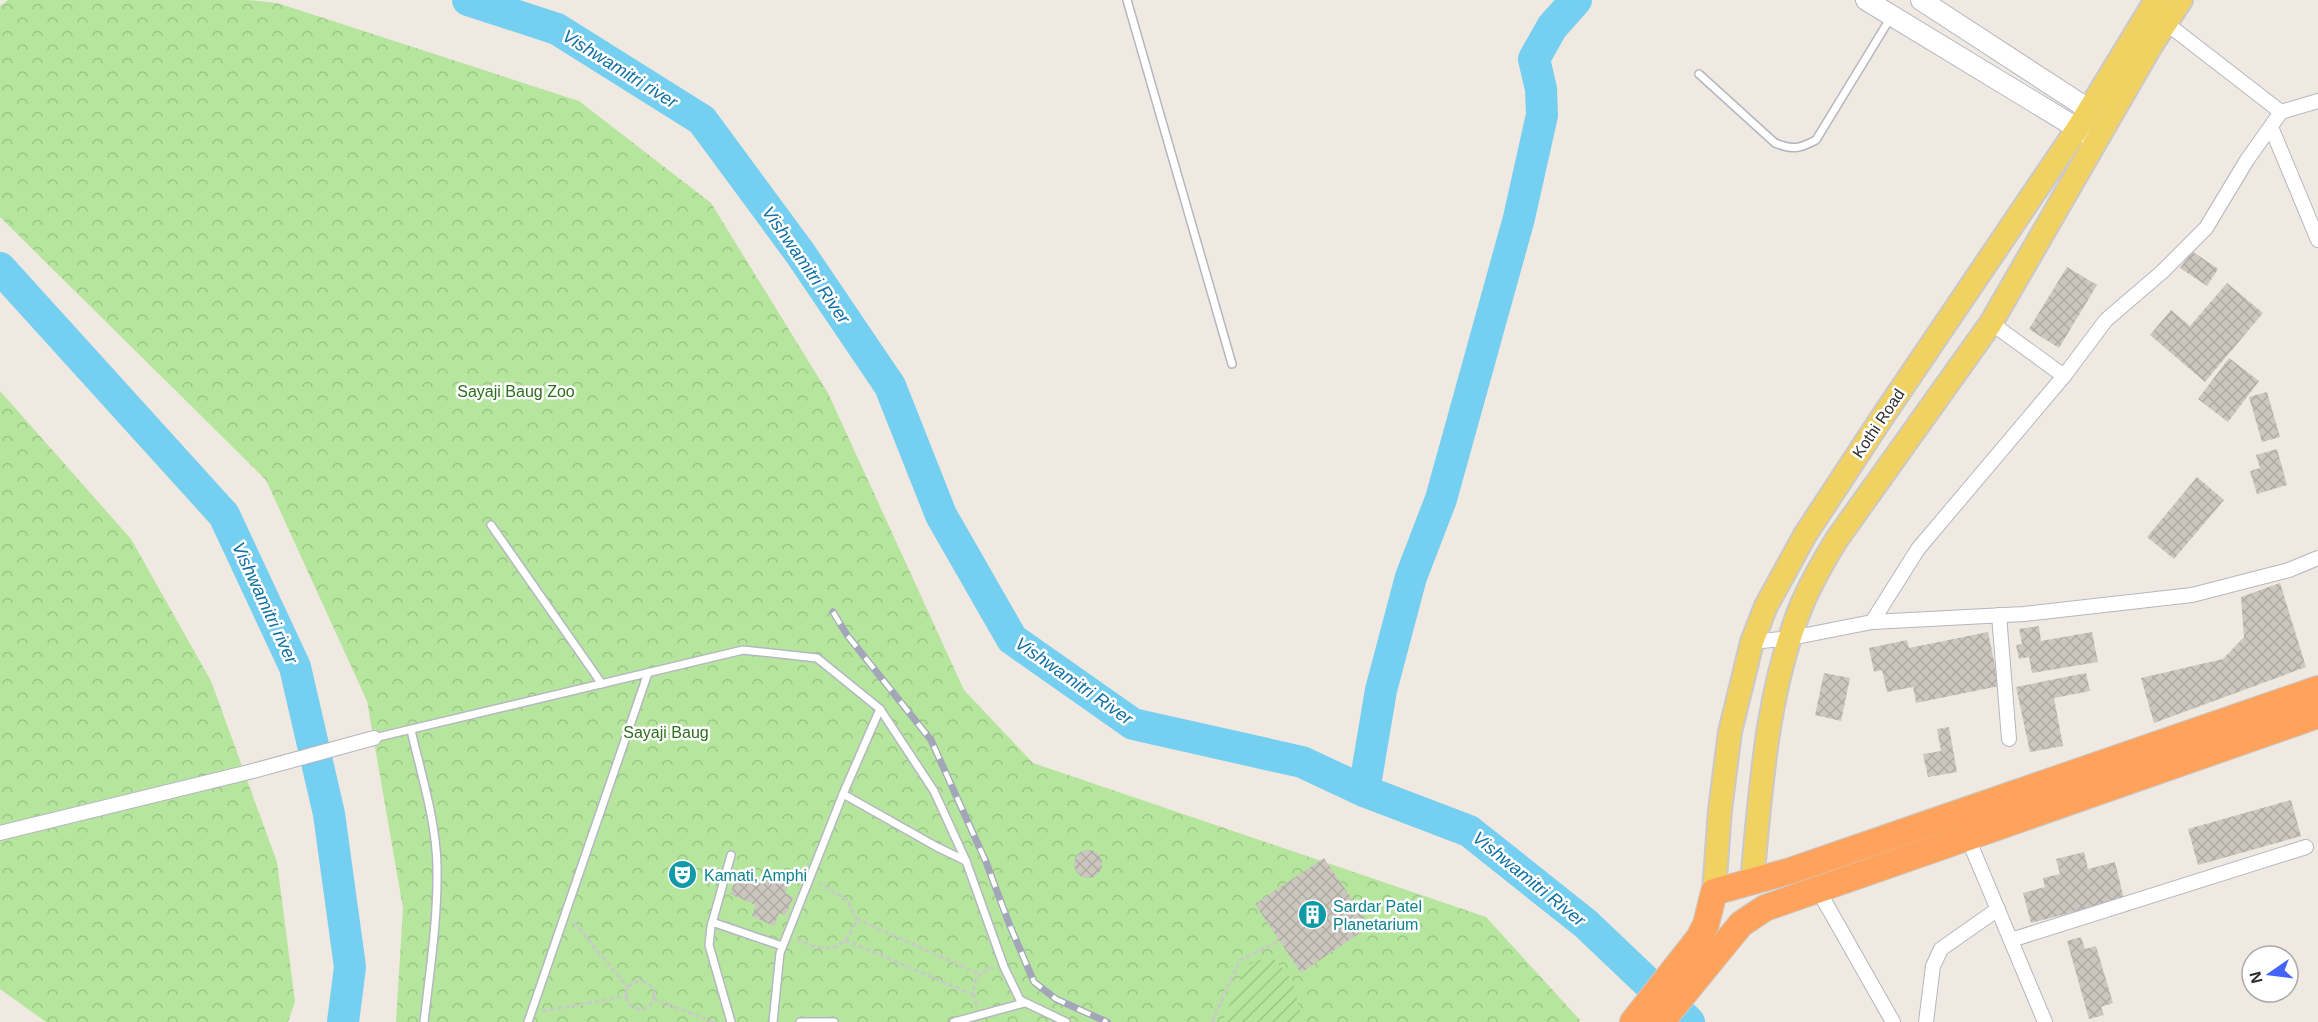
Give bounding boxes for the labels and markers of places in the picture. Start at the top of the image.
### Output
theatre icon: Kamati, Amphi [667,859,699,891]
place label: Kamati, Amphi [704,867,807,884]
place label: Sardar Patel Planetarium [1333,898,1422,933]
building icon: Sardar Patel Planetarium [1296,899,1328,931]

